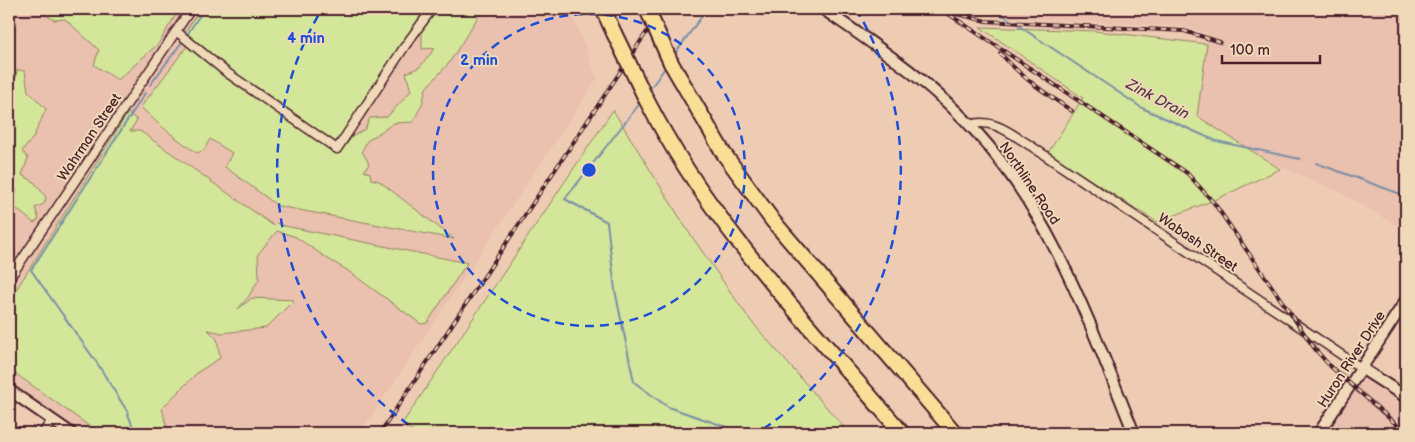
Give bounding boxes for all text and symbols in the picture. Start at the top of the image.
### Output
text: 4 min [287,29,325,48]
scale bar [1222,32,1320,64]
text: 100 m [1230,41,1270,60]
text: 2 min [460,51,498,70]
water label: Zink Drain [1122,74,1193,124]
street label: Wahrman Street [54,90,125,184]
street label: Northline Road [996,139,1063,228]
centre of rings [580,161,598,179]
street label: Wabash Street [1155,210,1241,276]
street label: Huron River Drive [1314,308,1389,411]

